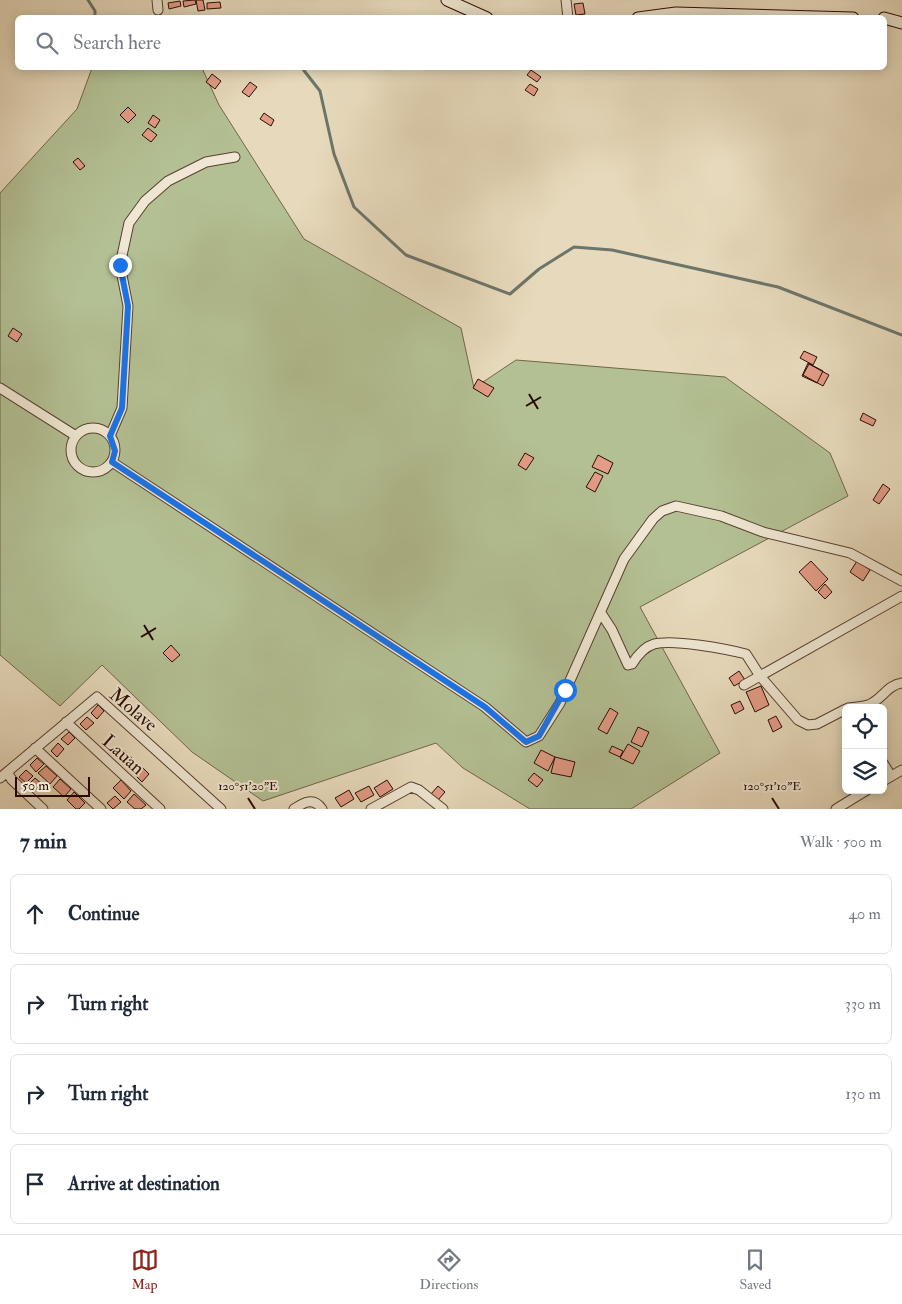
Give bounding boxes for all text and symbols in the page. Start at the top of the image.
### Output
search box [15,15,887,70]
icon: search [33,29,61,57]
text: Search here [73,31,161,55]
route end [109,254,132,277]
route start [554,679,577,702]
street label: Molave [104,683,162,737]
map controls [842,704,887,794]
button: locate [842,704,887,749]
street label: Lauan [97,729,150,780]
button: layers [842,749,887,794]
scale bar [15,774,90,797]
text: 50 m [22,777,49,794]
text: 120°51'20"E [218,779,278,794]
text: 120°51'10"E [743,779,801,794]
text: 7 min [20,828,67,855]
text: Walk · 500 m [800,832,882,852]
icon: ahead [21,900,49,928]
text: Continue [68,902,139,926]
text: 40 m [848,904,881,924]
icon: right [21,990,49,1018]
text: Turn right [68,992,148,1016]
text: 330 m [845,994,881,1014]
icon: right [21,1080,49,1108]
text: Turn right [68,1082,148,1106]
text: 130 m [845,1084,881,1104]
icon: arrive [21,1170,49,1198]
text: Arrive at destination [68,1172,220,1196]
tab: Map [131,1246,159,1293]
tab: Directions [420,1246,478,1293]
tab: Saved [739,1246,771,1293]

